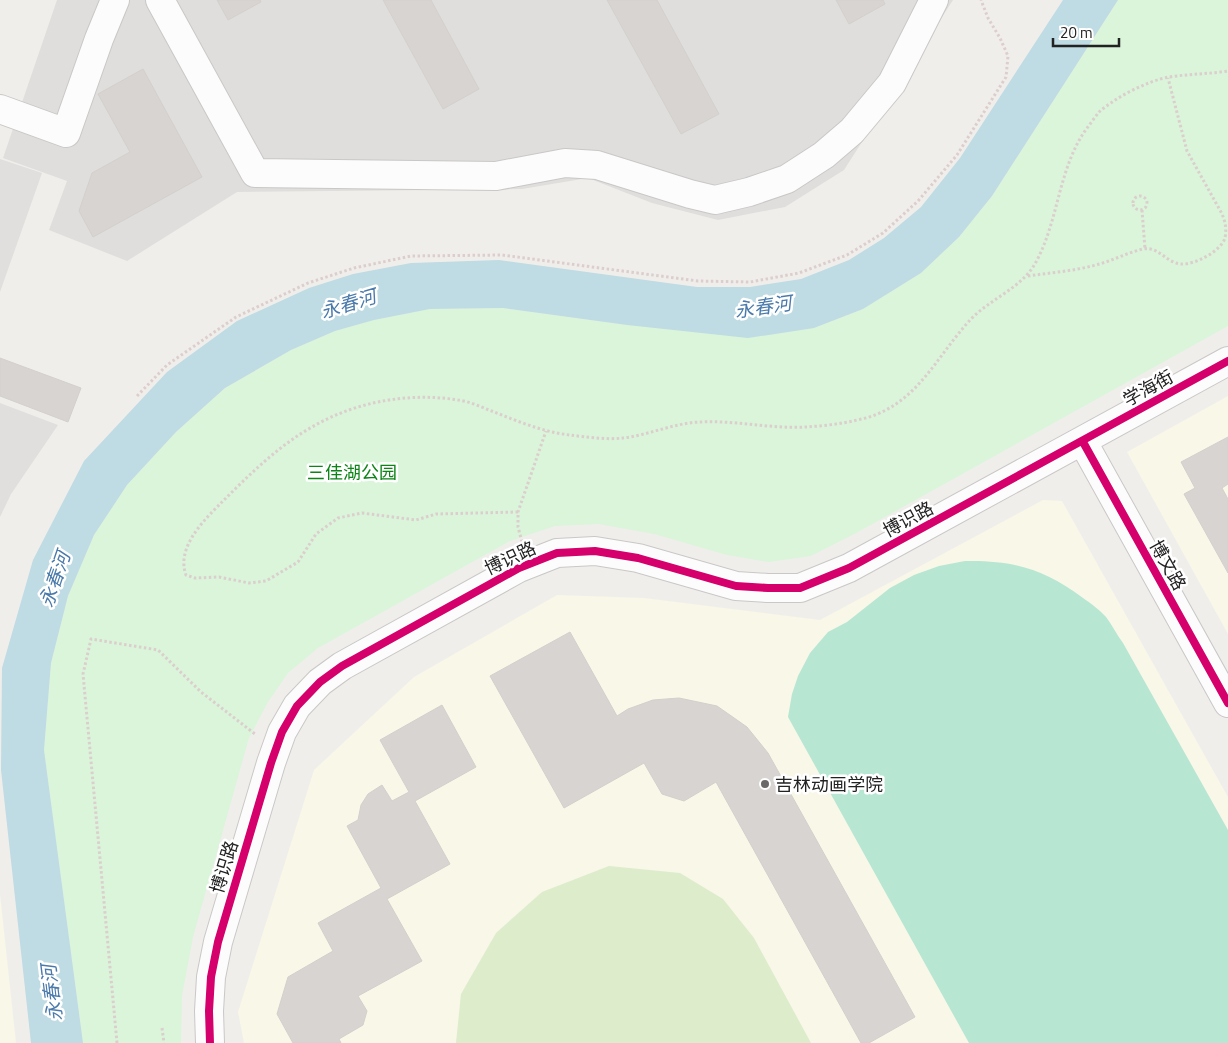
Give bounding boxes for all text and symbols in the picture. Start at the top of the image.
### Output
scale bar [1053,15,1119,47]
text: 20 m [1060,21,1093,44]
water label: 永春河 [316,280,383,325]
water label: 永春河 [733,287,797,324]
street label: 学海街 [1118,363,1178,413]
park label: 三佳湖公园 [307,459,397,486]
street label: 博识路 [878,494,938,544]
street label: 博识路 [480,534,540,582]
street label: 博文路 [1143,535,1193,595]
water label: 永春河 [31,544,78,611]
place label: 吉林动画学院 [775,771,883,798]
marker: 吉林动画学院 [759,778,771,790]
street label: 博识路 [203,837,245,897]
water label: 永春河 [33,959,69,1023]

